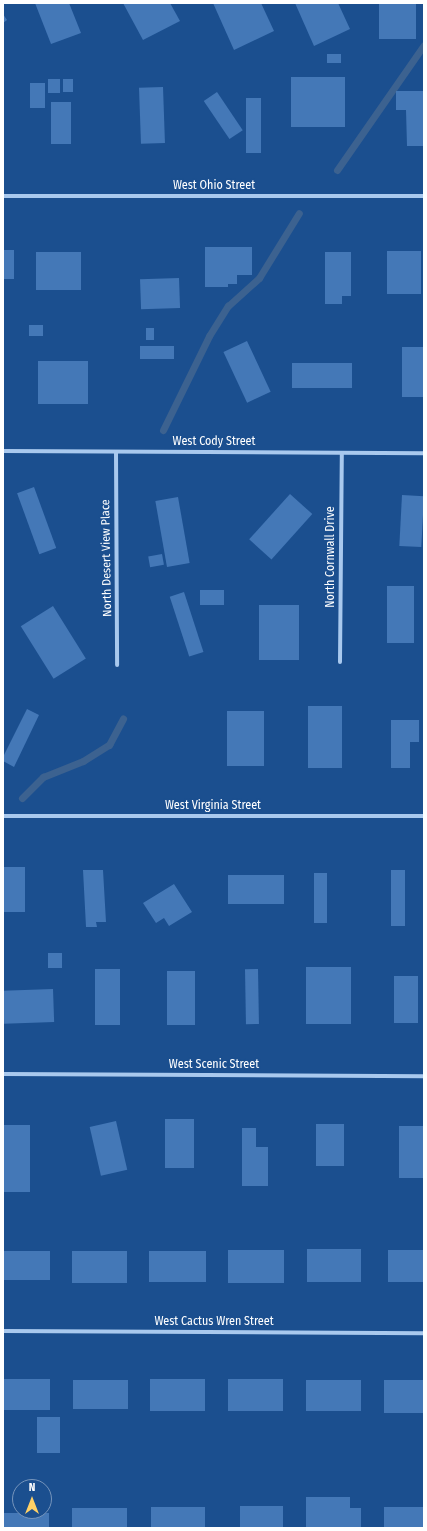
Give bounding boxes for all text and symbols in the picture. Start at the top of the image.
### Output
street label: West Ohio Street [173,179,255,193]
street label: West Cody Street [173,435,255,449]
street label: North Desert View Place [99,499,115,617]
street label: North Cornwall Drive [324,506,338,608]
street label: West Virginia Street [165,799,261,813]
street label: West Scenic Street [169,1058,259,1072]
street label: West Cactus Wren Street [154,1315,274,1329]
north arrow [12,1479,52,1519]
text: N [29,1481,35,1494]

